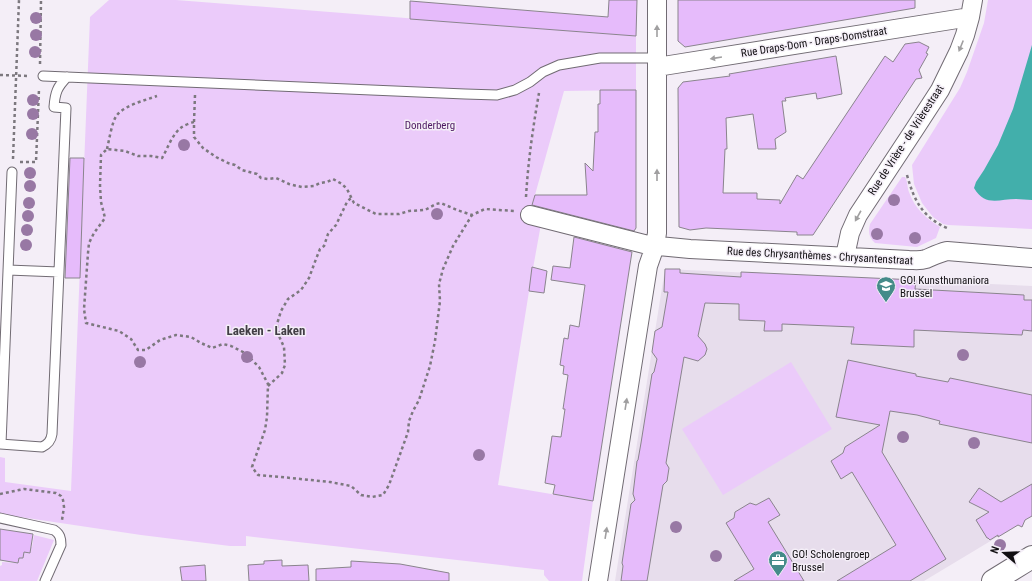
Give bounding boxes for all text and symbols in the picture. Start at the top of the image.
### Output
one-way arrow [654,24,660,37]
street label: Rue Draps-Dom - Draps-Domstraat [740,24,888,60]
one-way arrow [957,41,963,53]
one-way arrow [710,55,722,61]
street label: Rue de Vrière - de Vrièrestraat [865,82,947,198]
park label: Donderberg [405,119,455,132]
one-way arrow [654,168,660,181]
one-way arrow [854,210,861,222]
street label: Rue des Chrysanthèmes - Chrysantenstraat [727,245,913,267]
place label: GO! Kunsthumaniora Brussel [900,274,989,300]
school or university icon: GO! Kunsthumaniora Brussel [875,275,897,303]
district label: Laeken - Laken [226,323,306,338]
one-way arrow [623,398,629,411]
one-way arrow [603,527,609,539]
north arrow [984,533,1024,573]
text: N [988,544,1002,555]
place label: GO! Scholengroep Brussel [792,548,870,574]
office icon: GO! Scholengroep Brussel [767,549,789,577]

